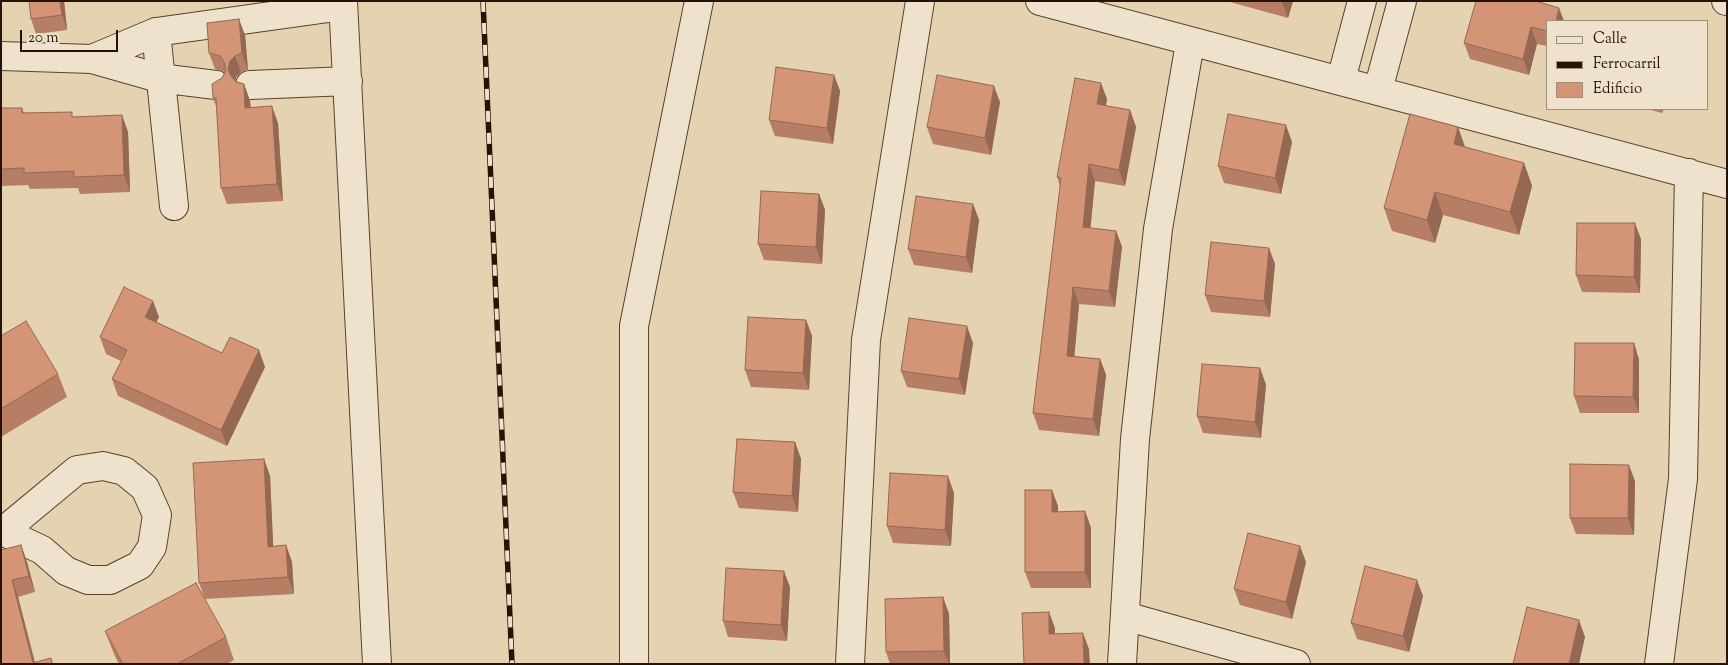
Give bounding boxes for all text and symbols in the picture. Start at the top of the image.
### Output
scale bar [22,20,120,52]
legend [1546,20,1708,110]
text: 20 m [28,28,59,49]
text: Calle [1593,29,1627,50]
text: Ferrocarril [1593,54,1661,75]
text: Edificio [1593,79,1642,100]

